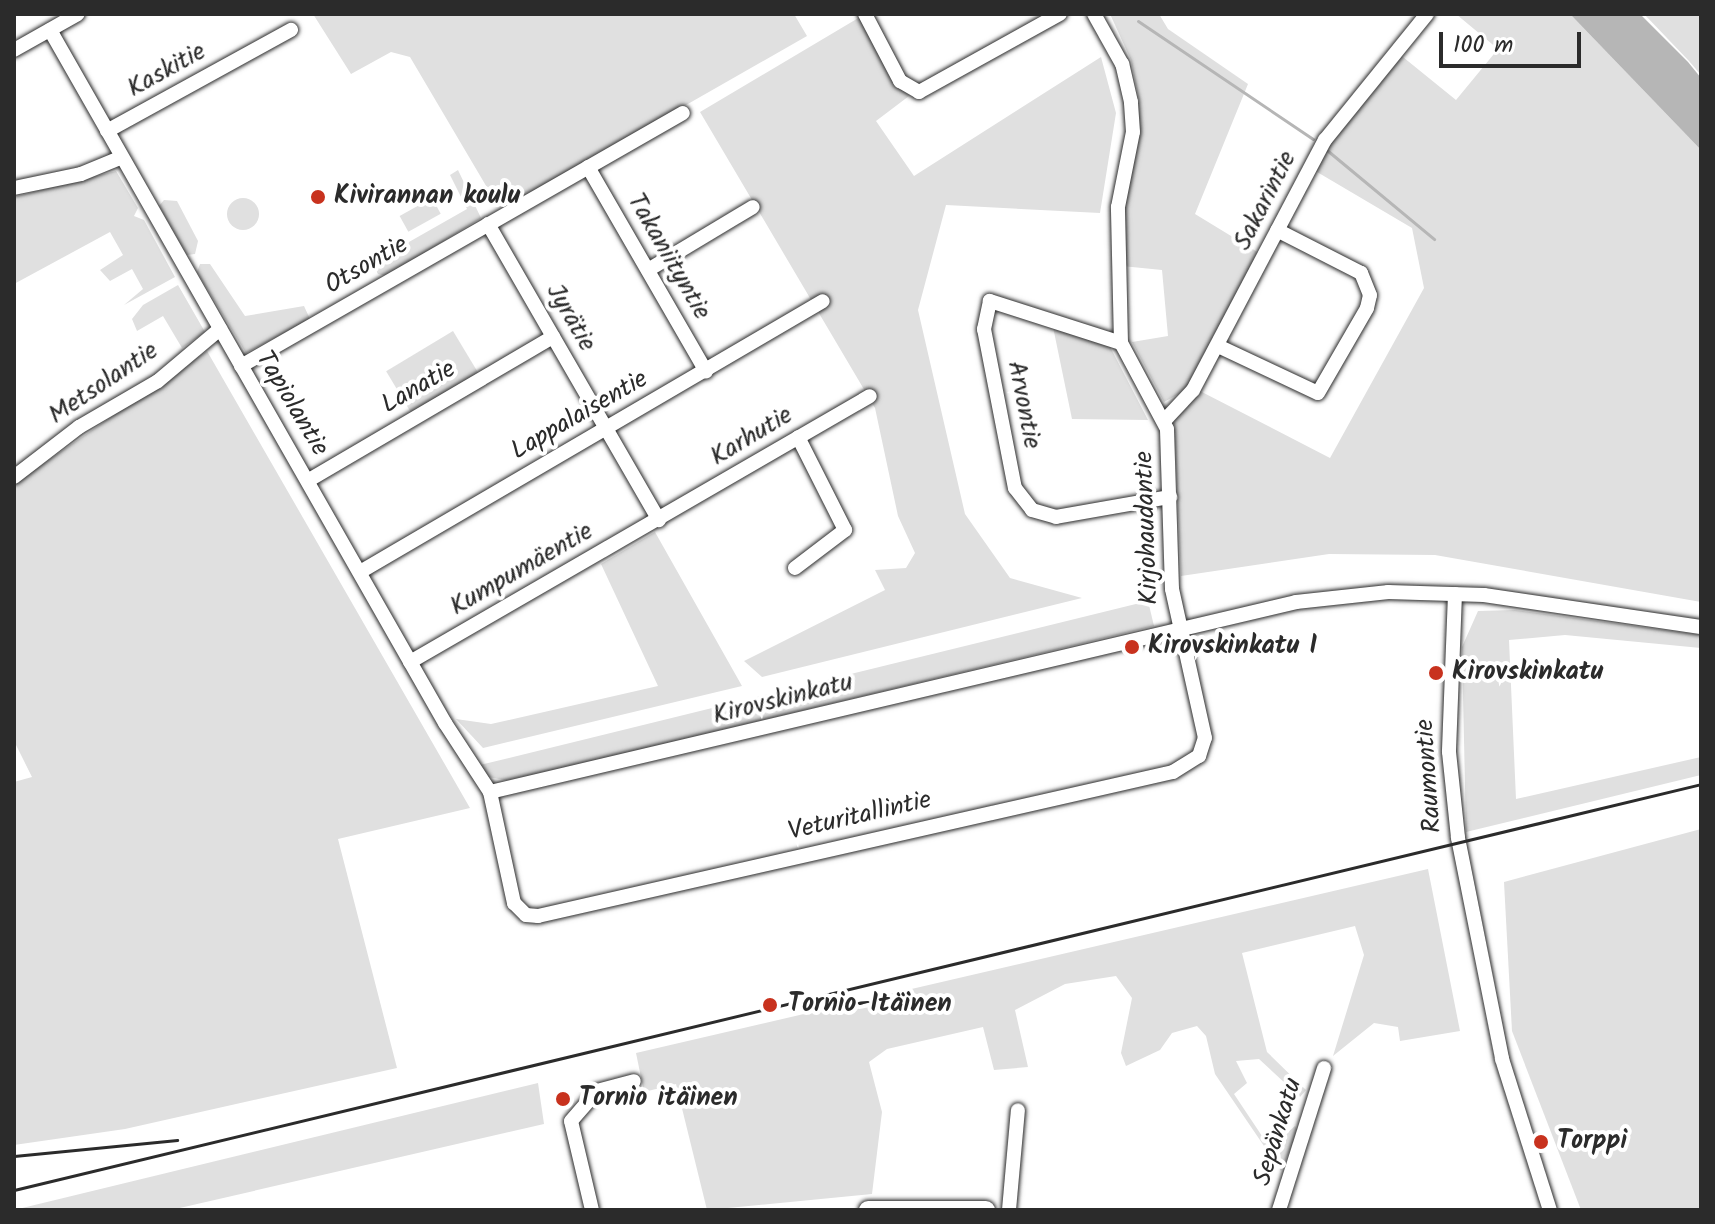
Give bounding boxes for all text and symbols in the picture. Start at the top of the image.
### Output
scale bar [1443,16,1585,66]
text: 100 m [1453,26,1513,65]
street label: Kaskitie [122,37,212,105]
street label: Sakarintie [1228,146,1304,256]
place label: Kivirannan koulu [334,181,520,213]
marker: Kivirannan koulu [309,188,327,206]
street label: Takaniityntie [619,188,717,326]
street label: Otsontie [320,230,414,302]
street label: Jyrätie [538,279,602,357]
street label: Metsolantie [43,336,165,432]
street label: Tapiolantie [248,346,334,462]
street label: Lanatie [376,354,462,422]
street label: Arvontie [999,358,1047,452]
street label: Lappalaisentie [506,364,654,468]
street label: Karhutie [705,400,799,474]
street label: Kirjohaudantie [1130,450,1166,606]
street label: Kumpumäentie [445,516,599,624]
place label: Kirovskinkatu I [1148,631,1317,663]
marker: Kirovskinkatu I [1123,638,1141,656]
place label: Kirovskinkatu [1452,657,1603,689]
marker: Kirovskinkatu [1427,664,1445,682]
street label: Kirovskinkatu [710,668,856,732]
street label: Raumontie [1410,718,1450,834]
street label: Veturitallintie [785,785,935,849]
place label: Tornio-Itäinen [788,989,952,1021]
marker: Tornio-Itäinen [759,994,781,1016]
street label: Sepänkatu [1248,1074,1310,1190]
place label: Tornio itäinen [579,1083,738,1115]
marker: Tornio itäinen [554,1090,572,1108]
place label: Torppi [1557,1126,1627,1158]
marker: Torppi [1532,1133,1550,1151]

